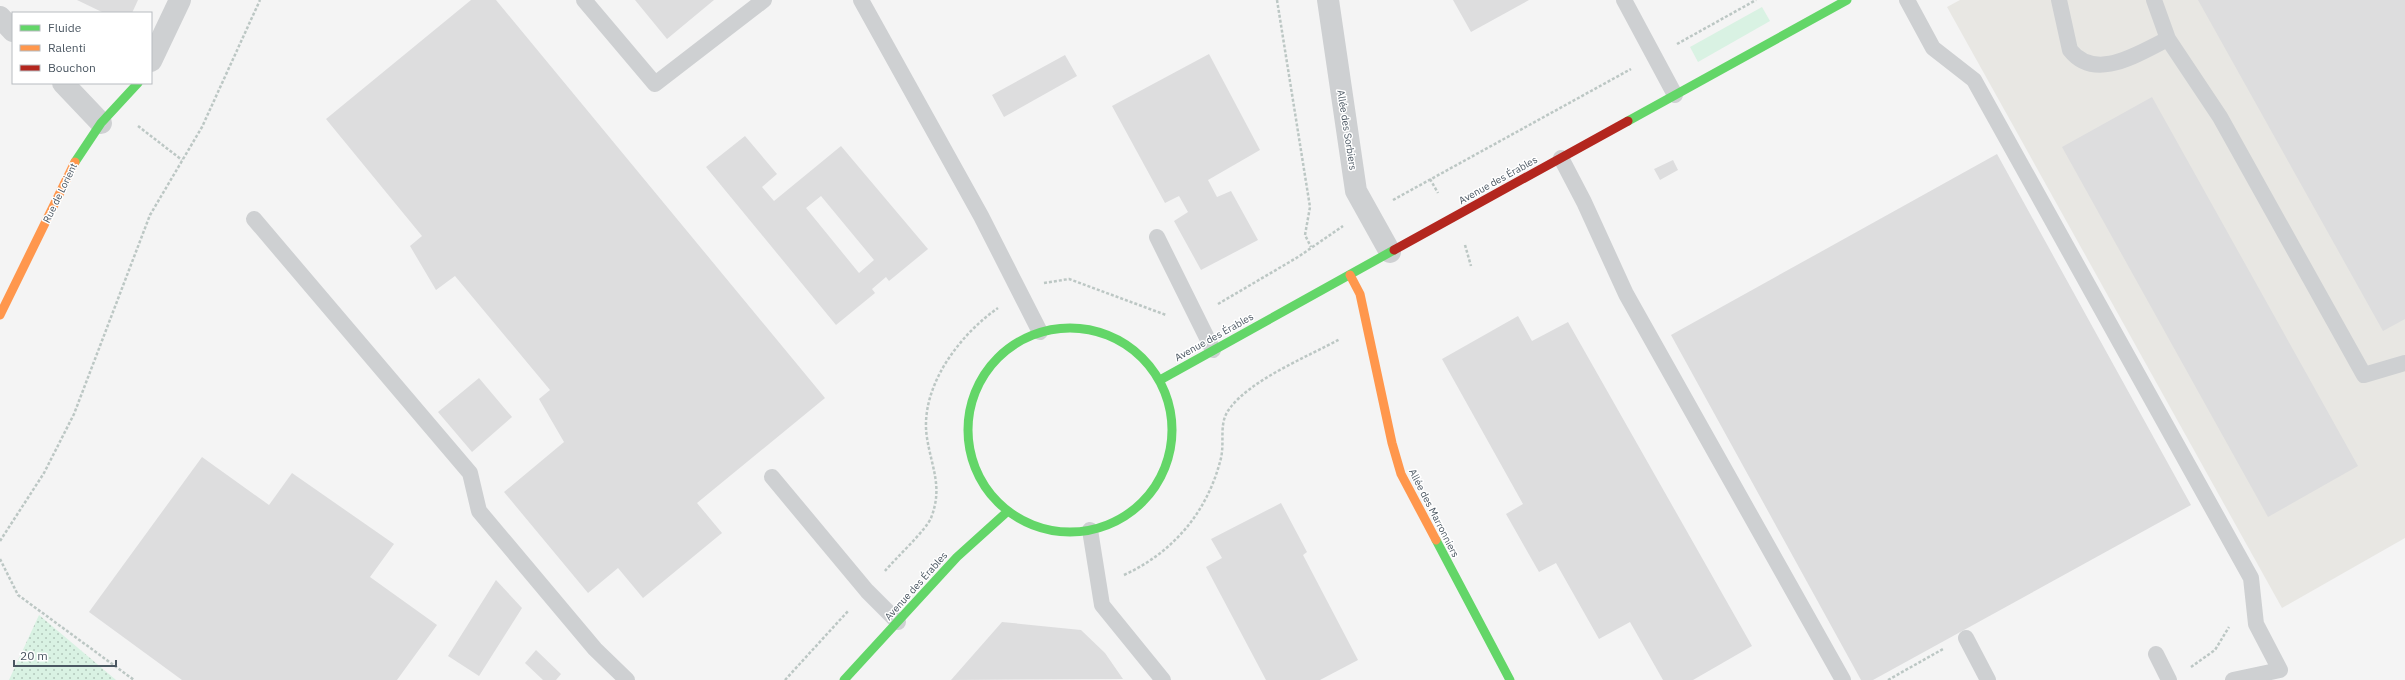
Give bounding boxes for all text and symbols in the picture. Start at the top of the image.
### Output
legend [12,12,152,84]
text: Fluide [48,20,82,35]
text: Ralenti [48,40,86,55]
text: Bouchon [48,60,96,75]
street label: Allée des Sorbiers [1334,89,1360,171]
street label: Avenue des Érables [1456,153,1540,207]
street label: Rue de Lorient [40,161,80,225]
street label: Avenue des Érables [1172,310,1256,364]
street label: Allée des Marronniers [1406,466,1462,560]
street label: Avenue des Érables [882,549,950,623]
scale bar [14,642,116,668]
text: 20 m [20,648,48,663]

